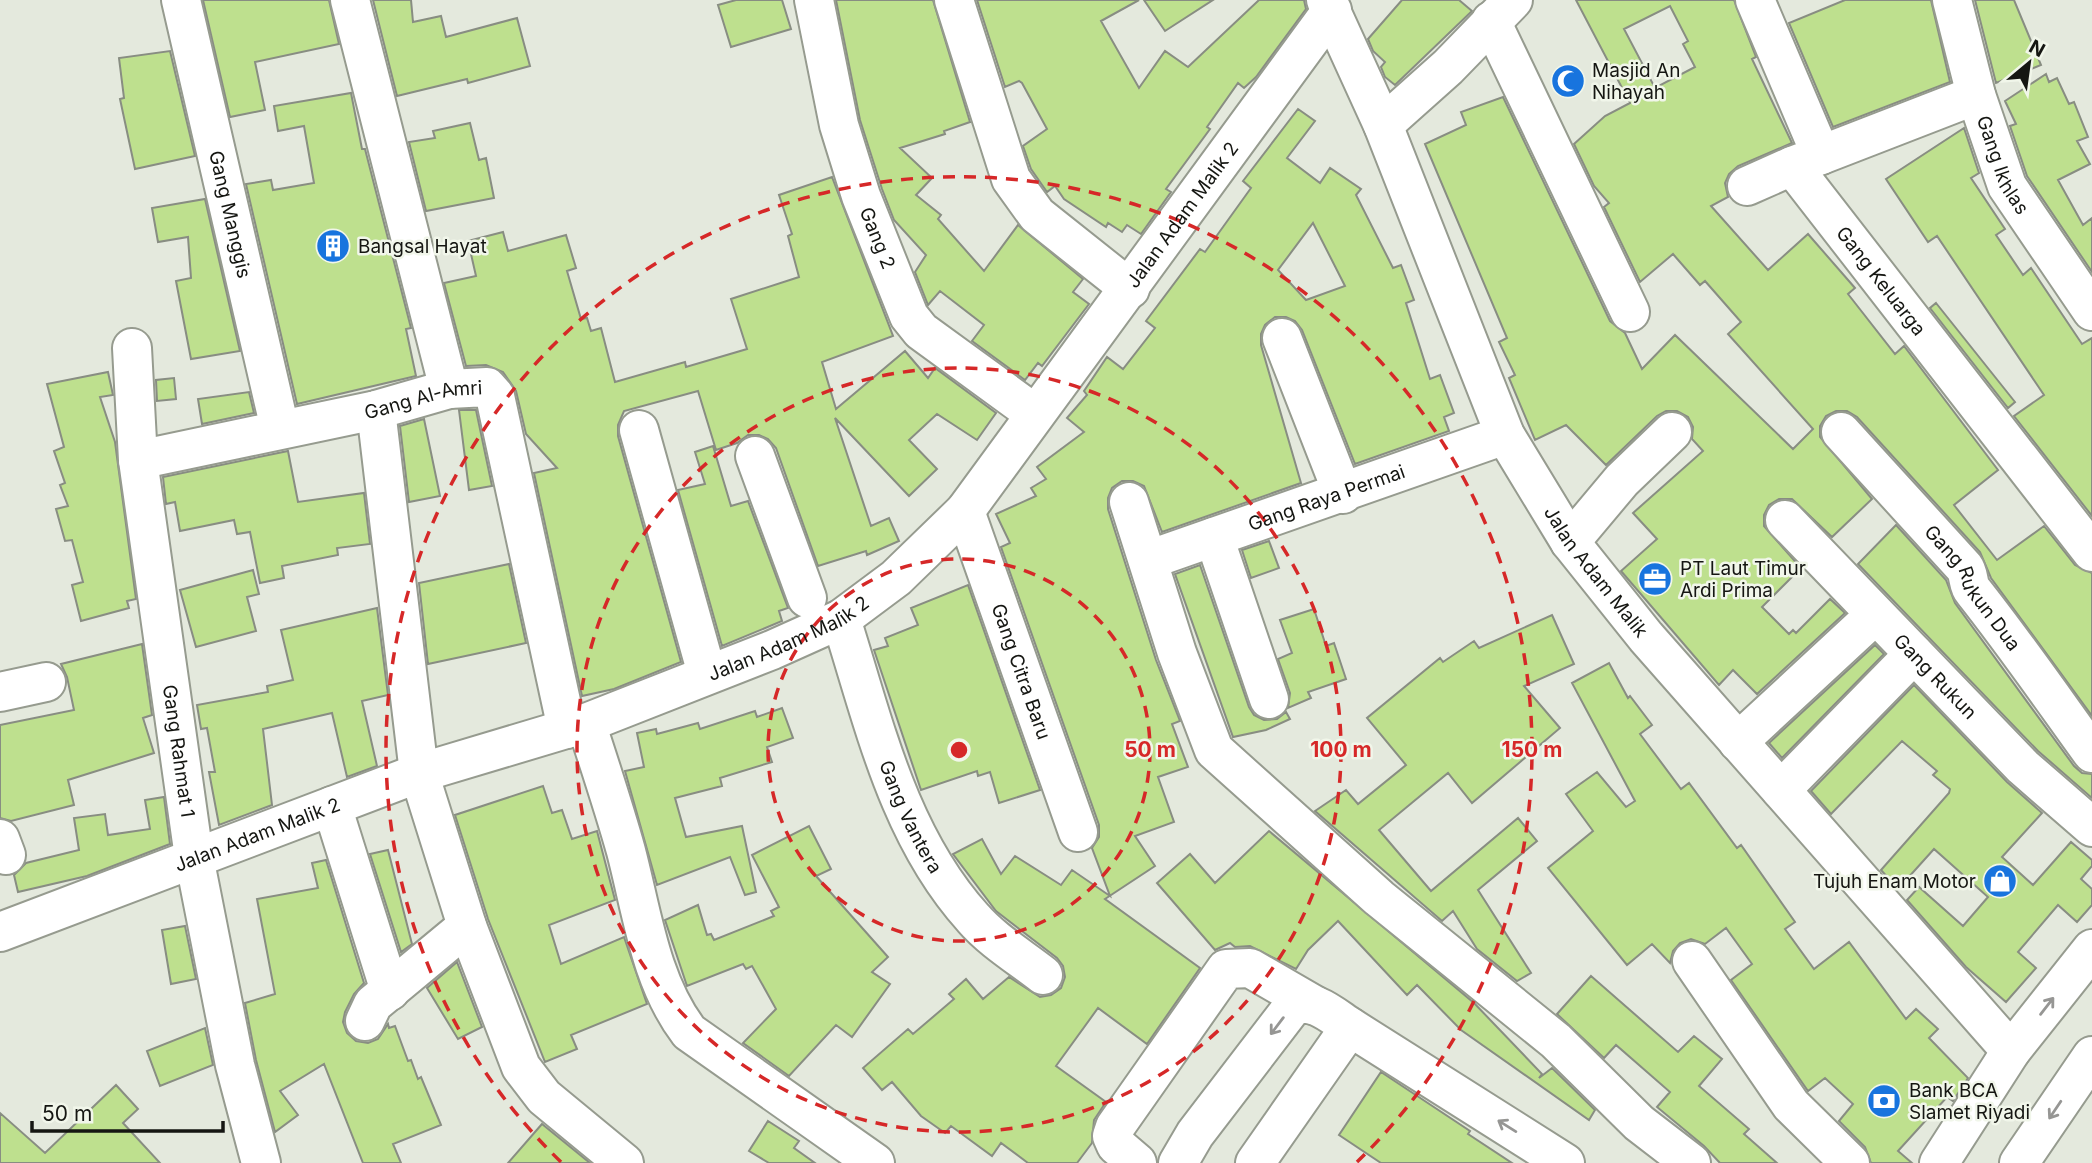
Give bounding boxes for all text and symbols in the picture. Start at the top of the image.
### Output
north arrow [1994,28,2064,98]
text: N [2025,35,2049,62]
place label: Masjid An Nihayah [1592,59,1680,104]
mosque icon: Masjid An Nihayah [1549,62,1587,100]
street label: Gang Ikhlas [1972,113,2034,218]
street label: Jalan Adam Malik 2 [1121,137,1243,292]
street label: Gang Manggis [205,148,256,280]
street label: Gang 2 [855,204,900,272]
street label: Gang Keluarga [1832,222,1931,340]
building icon: Bangsal Hayat [314,227,352,265]
place label: Bangsal Hayat [358,235,487,258]
street label: Gang Al-Amri [362,376,483,424]
street label: Gang Raya Permai [1245,459,1408,536]
street label: Jalan Adam Malik [1539,502,1653,642]
street label: Gang Rukun Dua [1920,520,2026,655]
place label: PT Laut Timur Ardi Prima [1680,557,1806,602]
office icon: PT Laut Timur Ardi Prima [1636,560,1674,598]
street label: Jalan Adam Malik 2 [705,591,873,686]
street label: Gang Citra Baru [987,600,1056,742]
street label: Gang Rukun [1889,629,1982,724]
street label: Gang Rahmat 1 [158,683,200,819]
text: 50 m [1124,737,1176,762]
text: 100 m [1310,737,1372,762]
text: 150 m [1502,737,1562,762]
centre of rings [947,738,971,762]
street label: Gang Vantera [875,757,947,877]
street label: Jalan Adam Malik 2 [171,793,343,876]
shop icon: Tujuh Enam Motor [1981,862,2019,900]
place label: Tujuh Enam Motor [1813,870,1976,893]
one-way arrow [2039,997,2054,1016]
one-way arrow [1270,1016,1285,1035]
place label: Bank BCA Slamet Riyadi [1909,1079,2030,1124]
bank icon: Bank BCA Slamet Riyadi [1865,1082,1903,1120]
scale bar [32,1090,222,1134]
one-way arrow [2048,1099,2062,1119]
text: 50 m [42,1101,92,1126]
one-way arrow [1498,1119,1518,1133]

